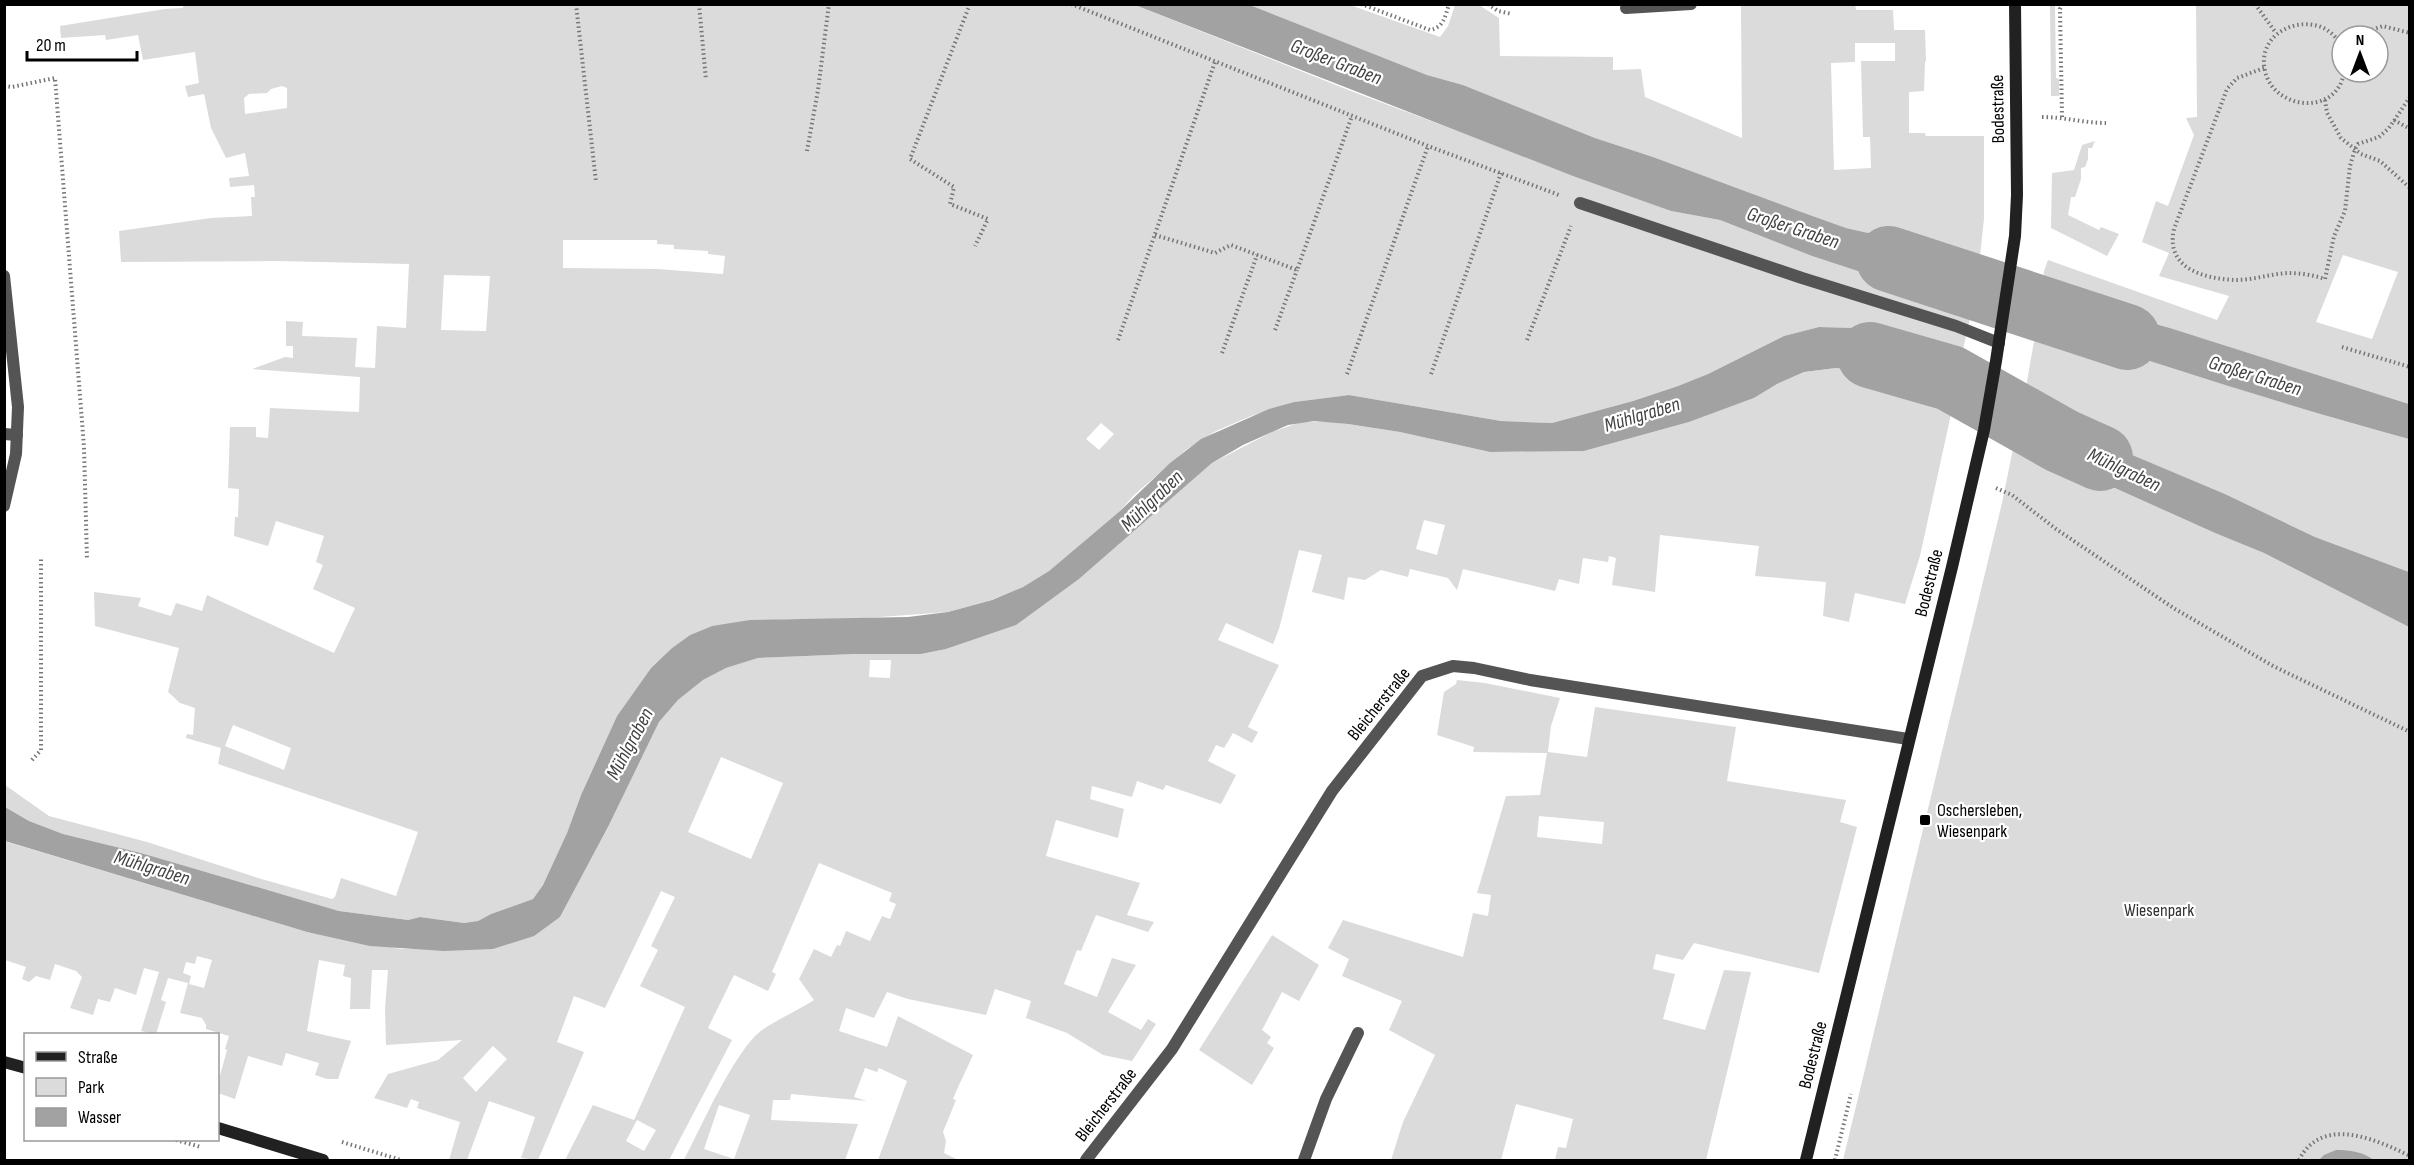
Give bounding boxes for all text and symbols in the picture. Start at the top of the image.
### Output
scale bar [27,24,136,62]
north arrow [2330,24,2390,84]
text: N [2356,31,2364,50]
water label: Großer Graben [1287,34,1385,90]
text: 20 m [36,35,66,56]
street label: Bodestraße [1987,74,2009,144]
water label: Großer Graben [1744,202,1842,254]
water label: Großer Graben [2206,351,2304,401]
water label: Mühlgraben [1601,392,1683,438]
water label: Mühlgraben [2084,443,2164,497]
water label: Mühlgraben [1116,465,1188,537]
street label: Bodestraße [1910,547,1948,619]
street label: Bleicherstraße [1343,663,1415,745]
water label: Mühlgraben [601,704,659,784]
place label: Oschersleben, Wiesenpark [1937,800,2022,842]
marker: Oschersleben, Wiesenpark [1918,813,1932,827]
water label: Mühlgraben [111,845,193,891]
park label: Wiesenpark [2124,900,2194,921]
street label: Bodestraße [1794,1019,1832,1091]
legend [24,1033,219,1141]
text: Straße [78,1047,118,1068]
street label: Bleicherstraße [1071,1064,1141,1146]
text: Park [78,1077,104,1098]
text: Wasser [78,1107,121,1128]

